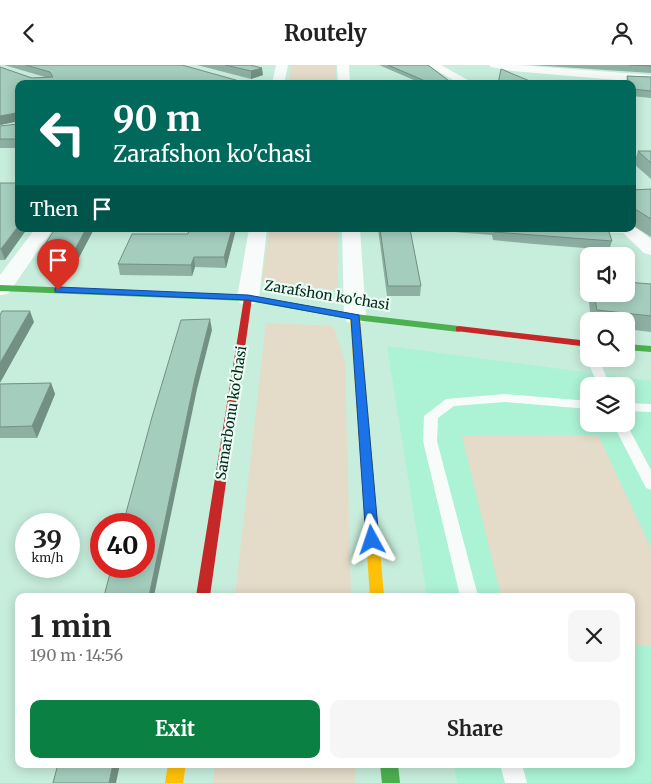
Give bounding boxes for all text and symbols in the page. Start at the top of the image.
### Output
icon: back [15,19,43,47]
text: Routely [284,19,367,47]
icon: person [608,19,636,47]
text: 90 m [113,97,201,141]
icon: left [30,100,95,165]
text: Zarafshon ko'chasi [113,140,312,168]
icon: arrive [88,195,116,223]
text: Then [30,197,78,221]
pin [37,239,79,290]
icon: arrive [44,246,72,274]
map controls [580,247,635,432]
button: sound [580,247,635,302]
street label: Zarafshon ko'chasi [263,276,391,314]
button: search [580,312,635,367]
street label: Samarbonu ko'chasi [211,344,251,481]
button: layers [580,377,635,432]
speed limit sign: 40 [90,513,155,578]
position arrow [345,513,397,565]
text: 39 [33,523,62,555]
text: km/h [32,550,63,565]
text: 1 min [30,607,112,645]
button: close [568,610,620,662]
text: 190 m · 14:56 [30,645,123,665]
button: Exit [30,700,320,758]
button: Share [330,700,620,758]

